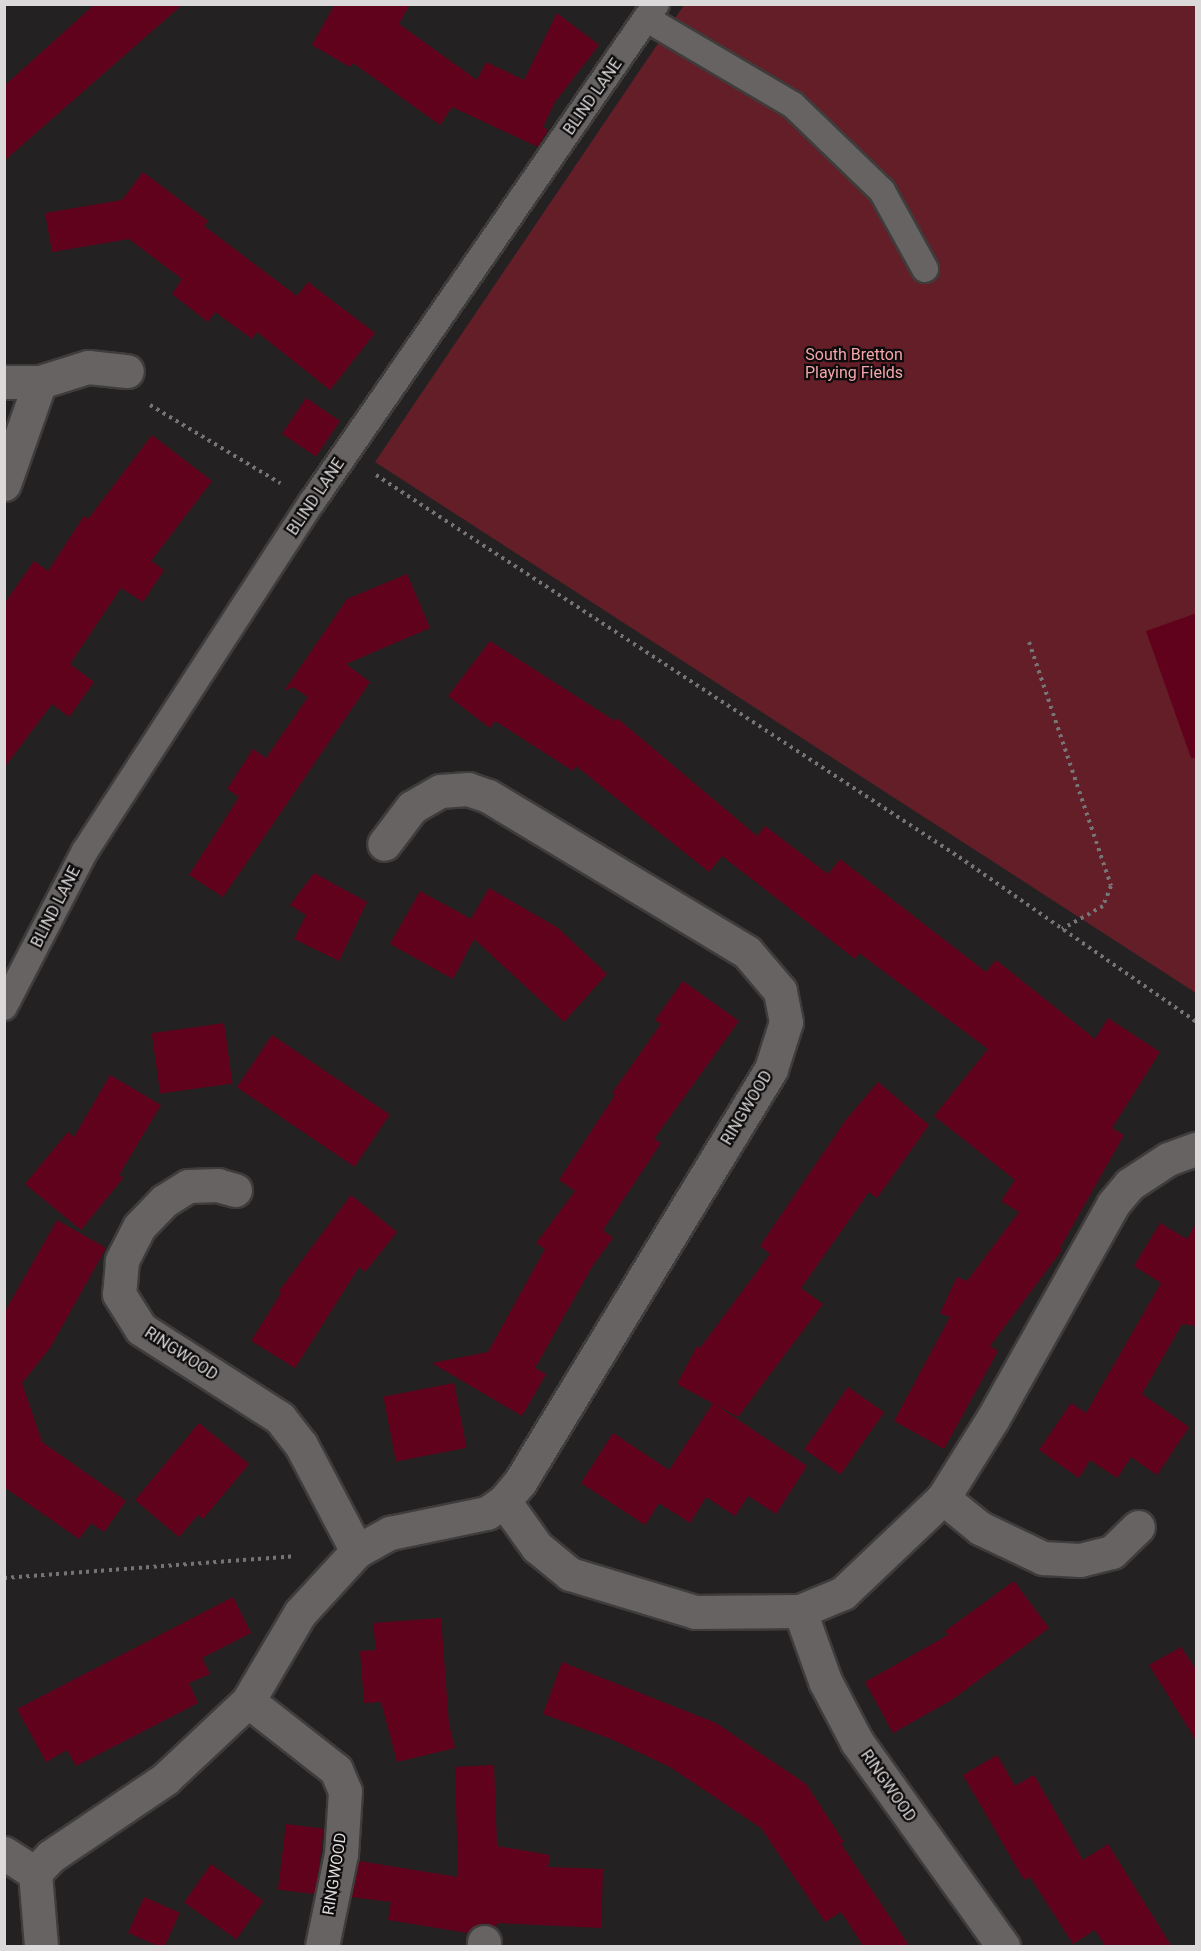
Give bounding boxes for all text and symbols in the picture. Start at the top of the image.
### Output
street label: BLIND LANE [560,55,626,139]
park label: South Bretton Playing Fields [805,345,903,383]
street label: BLIND LANE [283,455,349,539]
street label: BLIND LANE [27,863,85,951]
street label: RINGWOOD [717,1067,777,1149]
street label: RINGWOOD [141,1323,221,1385]
street label: RINGWOOD [856,1746,920,1826]
street label: RINGWOOD [319,1831,351,1917]

